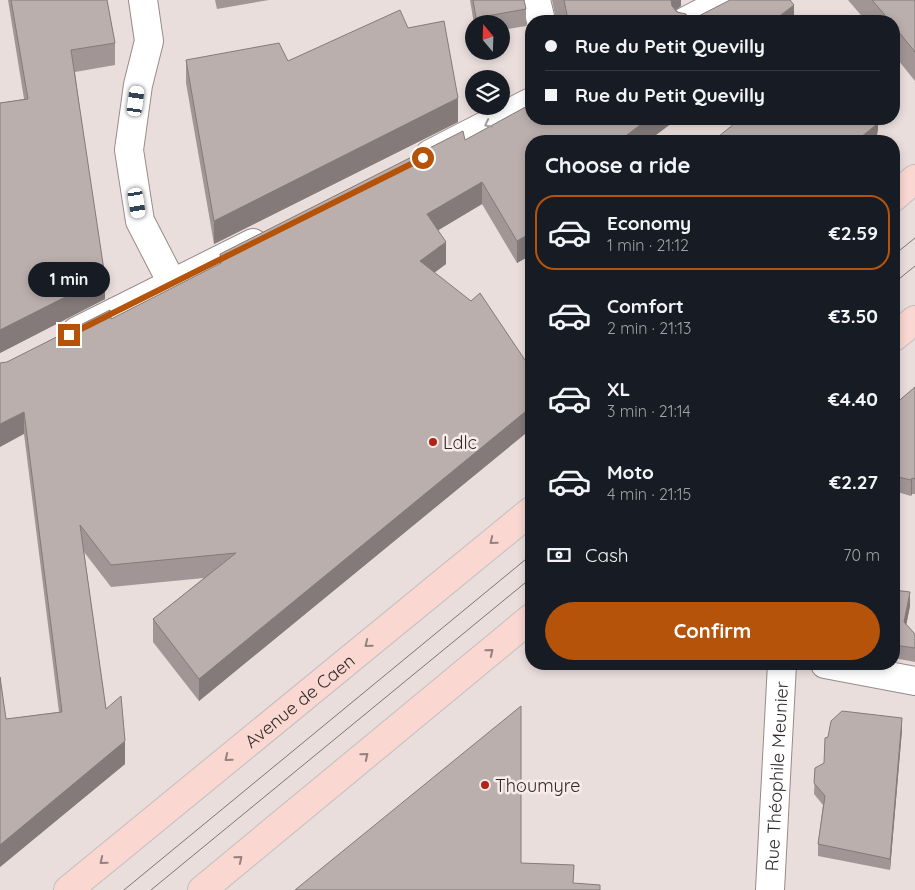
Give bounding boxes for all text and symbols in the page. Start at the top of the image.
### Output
north arrow [465,15,510,60]
map controls [465,15,510,115]
text: Rue du Petit Quevilly [575,34,765,58]
button: layers [465,70,510,115]
text: Rue du Petit Quevilly [575,83,765,107]
car [126,85,145,117]
one-way arrow [484,118,493,128]
route start [412,147,434,169]
text: Choose a ride [545,151,690,179]
car [127,187,146,219]
icon: car [547,210,592,255]
text: Economy [607,211,691,235]
text: €2.59 [829,221,878,245]
text: 1 min · 21:12 [607,235,689,255]
callout: 1 min [28,262,110,298]
text: 1 min [50,269,88,289]
icon: car [547,293,592,338]
text: Comfort [607,294,684,318]
text: €3.50 [829,304,878,328]
text: 2 min · 21:13 [607,318,691,338]
route end [58,324,80,346]
icon: car [547,376,592,421]
text: XL [607,377,630,401]
text: €4.40 [828,387,878,411]
text: 3 min · 21:14 [607,401,691,421]
place label: Ldlc [443,431,477,454]
marker: Ldlc [427,436,439,448]
icon: car [547,459,592,504]
text: Moto [607,460,654,484]
text: €2.27 [829,470,878,494]
text: 4 min · 21:15 [607,484,691,504]
one-way arrow [490,536,499,545]
icon: cash [545,541,573,569]
text: Cash [585,543,629,567]
text: 70 m [843,545,880,565]
button: Confirm [545,602,880,660]
one-way arrow [364,639,373,648]
street label: Avenue de Caen [240,649,359,753]
one-way arrow [484,650,493,658]
street label: Rue Théophile Meunier [760,681,793,872]
one-way arrow [359,752,368,761]
one-way arrow [225,753,234,762]
place label: Thoumyre [495,774,580,797]
marker: Thoumyre [479,779,491,791]
one-way arrow [100,856,109,864]
one-way arrow [234,856,243,865]

